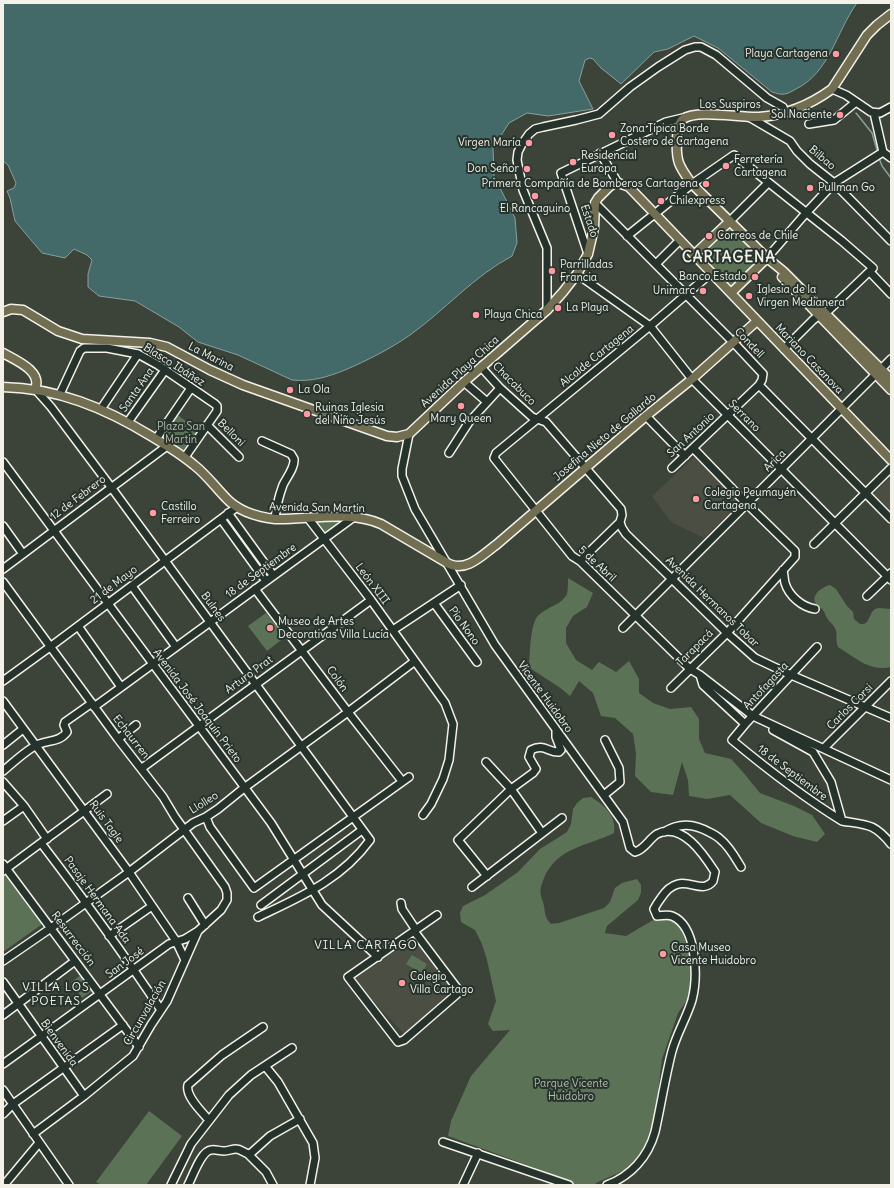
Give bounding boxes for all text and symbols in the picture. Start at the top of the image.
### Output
place label: Playa Cartagena [745,47,828,61]
marker: Playa Cartagena [831,49,841,59]
street label: Los Suspiros [699,98,761,112]
place label: Sol Naciente [771,108,832,122]
marker: Sol Naciente [835,110,845,120]
place label: Zona Típica Borde Costero de Cartagena [620,122,729,148]
marker: Zona Típica Borde Costero de Cartagena [607,130,617,140]
place label: Virgen María [458,136,521,150]
marker: Virgen María [524,138,534,148]
street label: Bilbao [806,143,838,173]
place label: Residencial Europa [581,149,637,175]
place label: Ferretería Cartagena [734,153,787,179]
marker: Residencial Europa [568,157,578,167]
marker: Ferretería Cartagena [721,161,731,171]
place label: Don Señor [467,162,519,176]
marker: Don Señor [522,164,532,174]
place label: Primera Compañía de Bomberos Cartagena [482,177,698,191]
marker: Primera Compañía de Bomberos Cartagena [701,179,711,189]
place label: Pullman Go [818,181,875,195]
marker: Pullman Go [805,183,815,193]
marker: El Rancaguino [530,191,540,201]
place label: Chilexpress [669,194,725,208]
marker: Chilexpress [656,196,666,206]
place label: El Rancaguino [500,202,570,216]
street label: Estado [577,203,601,239]
place label: Correos de Chile [717,229,798,243]
marker: Correos de Chile [704,231,714,241]
district label: CARTAGENA [682,249,776,267]
place label: Parrilladas Francia [560,258,613,284]
marker: Parrilladas Francia [547,266,557,276]
place label: Banco Estado [679,270,747,284]
marker: Banco Estado [750,272,760,282]
place label: Iglesia de la Virgen Medianera [757,283,845,309]
place label: Unimarc [653,284,695,298]
marker: Unimarc [698,286,708,296]
marker: Iglesia de la Virgen Medianera [744,291,754,301]
place label: La Playa [566,301,609,315]
marker: La Playa [553,303,563,313]
place label: Playa Chica [484,308,542,322]
marker: Playa Chica [471,310,481,320]
street label: Mariano Casanova [772,321,846,397]
street label: Alcalde Cartagena [557,322,637,390]
street label: Condell [731,325,767,361]
street label: Avenida Playa Chica [418,333,502,411]
street label: La Marina [186,340,236,374]
street label: Blasco Ibáñez [141,341,207,389]
street label: Chacabuco [490,360,538,408]
street label: Santa Ana [117,365,157,415]
place label: La Ola [298,383,330,397]
marker: La Ola [285,385,295,395]
street label: Josefina Nieto de Gallardo [551,390,659,484]
street label: Serrano [725,397,763,435]
place label: Ruinas Iglesia del Niño Jesús [315,401,386,427]
marker: Mary Queen [456,401,466,411]
marker: Ruinas Iglesia del Niño Jesús [302,409,312,419]
street label: San Antonio [665,410,717,460]
place label: Mary Queen [430,412,492,426]
street label: Belloni [215,417,247,449]
park label: Plaza San Martín [157,420,205,446]
street label: Arica [761,447,789,475]
street label: 12 de Febrero [48,473,108,523]
place label: Colegio Peumayén Cartagena [704,486,796,512]
marker: Colegio Peumayén Cartagena [691,494,701,504]
place label: Castillo Ferreiro [161,500,200,526]
street label: Avenida San Martín [269,501,365,515]
marker: Castillo Ferreiro [148,508,158,518]
street label: 18 de Septiembre [223,541,299,601]
street label: 5 de Abril [576,543,618,585]
street label: Avenida Hermanos Tobar [663,554,761,650]
street label: León XIII [352,561,392,607]
street label: 21 de Mayo [88,563,140,607]
street label: Bulnes [198,590,228,624]
street label: Pío Nono [446,604,482,648]
place label: Museo de Artes Decorativas Villa Lucía [278,615,389,641]
marker: Museo de Artes Decorativas Villa Lucía [265,623,275,633]
street label: Tarapacá [674,627,716,669]
street label: Avenida José Joaquín Prieto [150,646,244,766]
street label: Arturo Prat [223,653,275,697]
street label: Vicente Huidobro [515,659,575,735]
street label: Antofagasta [741,659,791,713]
street label: Colón [323,664,351,694]
street label: Carlos Corsi [824,681,876,733]
street label: Echaurren [110,713,152,761]
street label: 18 de Septiembre [754,742,830,804]
street label: Llolleo [187,789,221,817]
street label: Ruis Tagle [86,798,126,846]
street label: Pasaje Hermana Ada [61,854,133,946]
street label: Resurrección [48,909,98,969]
district label: VILLA CARTAGO [314,939,418,953]
place label: Casa Museo Vicente Huidobro [671,941,756,967]
street label: San José [103,945,147,981]
marker: Casa Museo Vicente Huidobro [658,949,668,959]
place label: Colegio Villa Cartago [410,970,473,996]
street label: Circunvalación [121,978,169,1048]
marker: Colegio Villa Cartago [397,978,407,988]
district label: VILLA LOS POETAS [22,981,90,1009]
street label: Bienvenida [38,1017,80,1069]
park label: Parque Vicente Huidobro [534,1077,608,1103]

